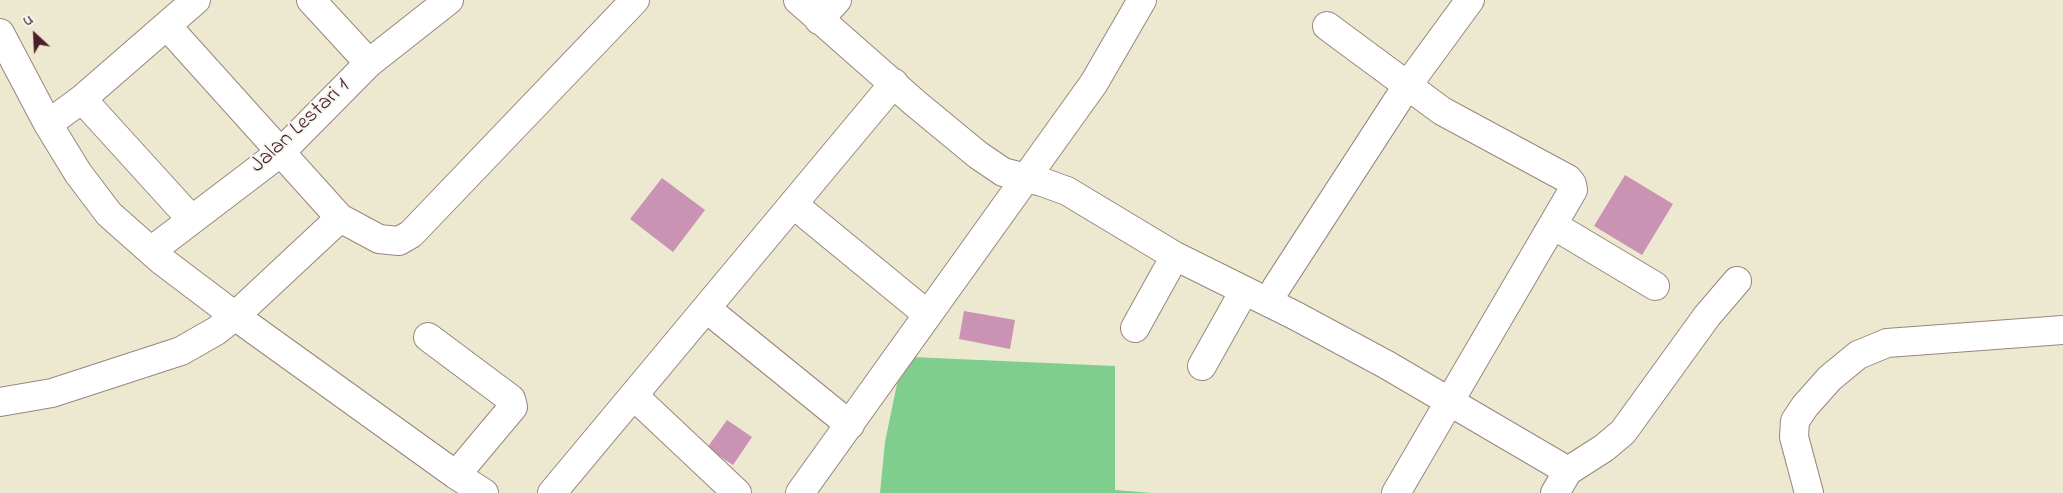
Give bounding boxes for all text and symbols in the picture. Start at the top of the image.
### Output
north arrow [10,10,60,60]
text: U [20,10,37,32]
street label: Jalan Lestari 1 [246,74,356,180]

